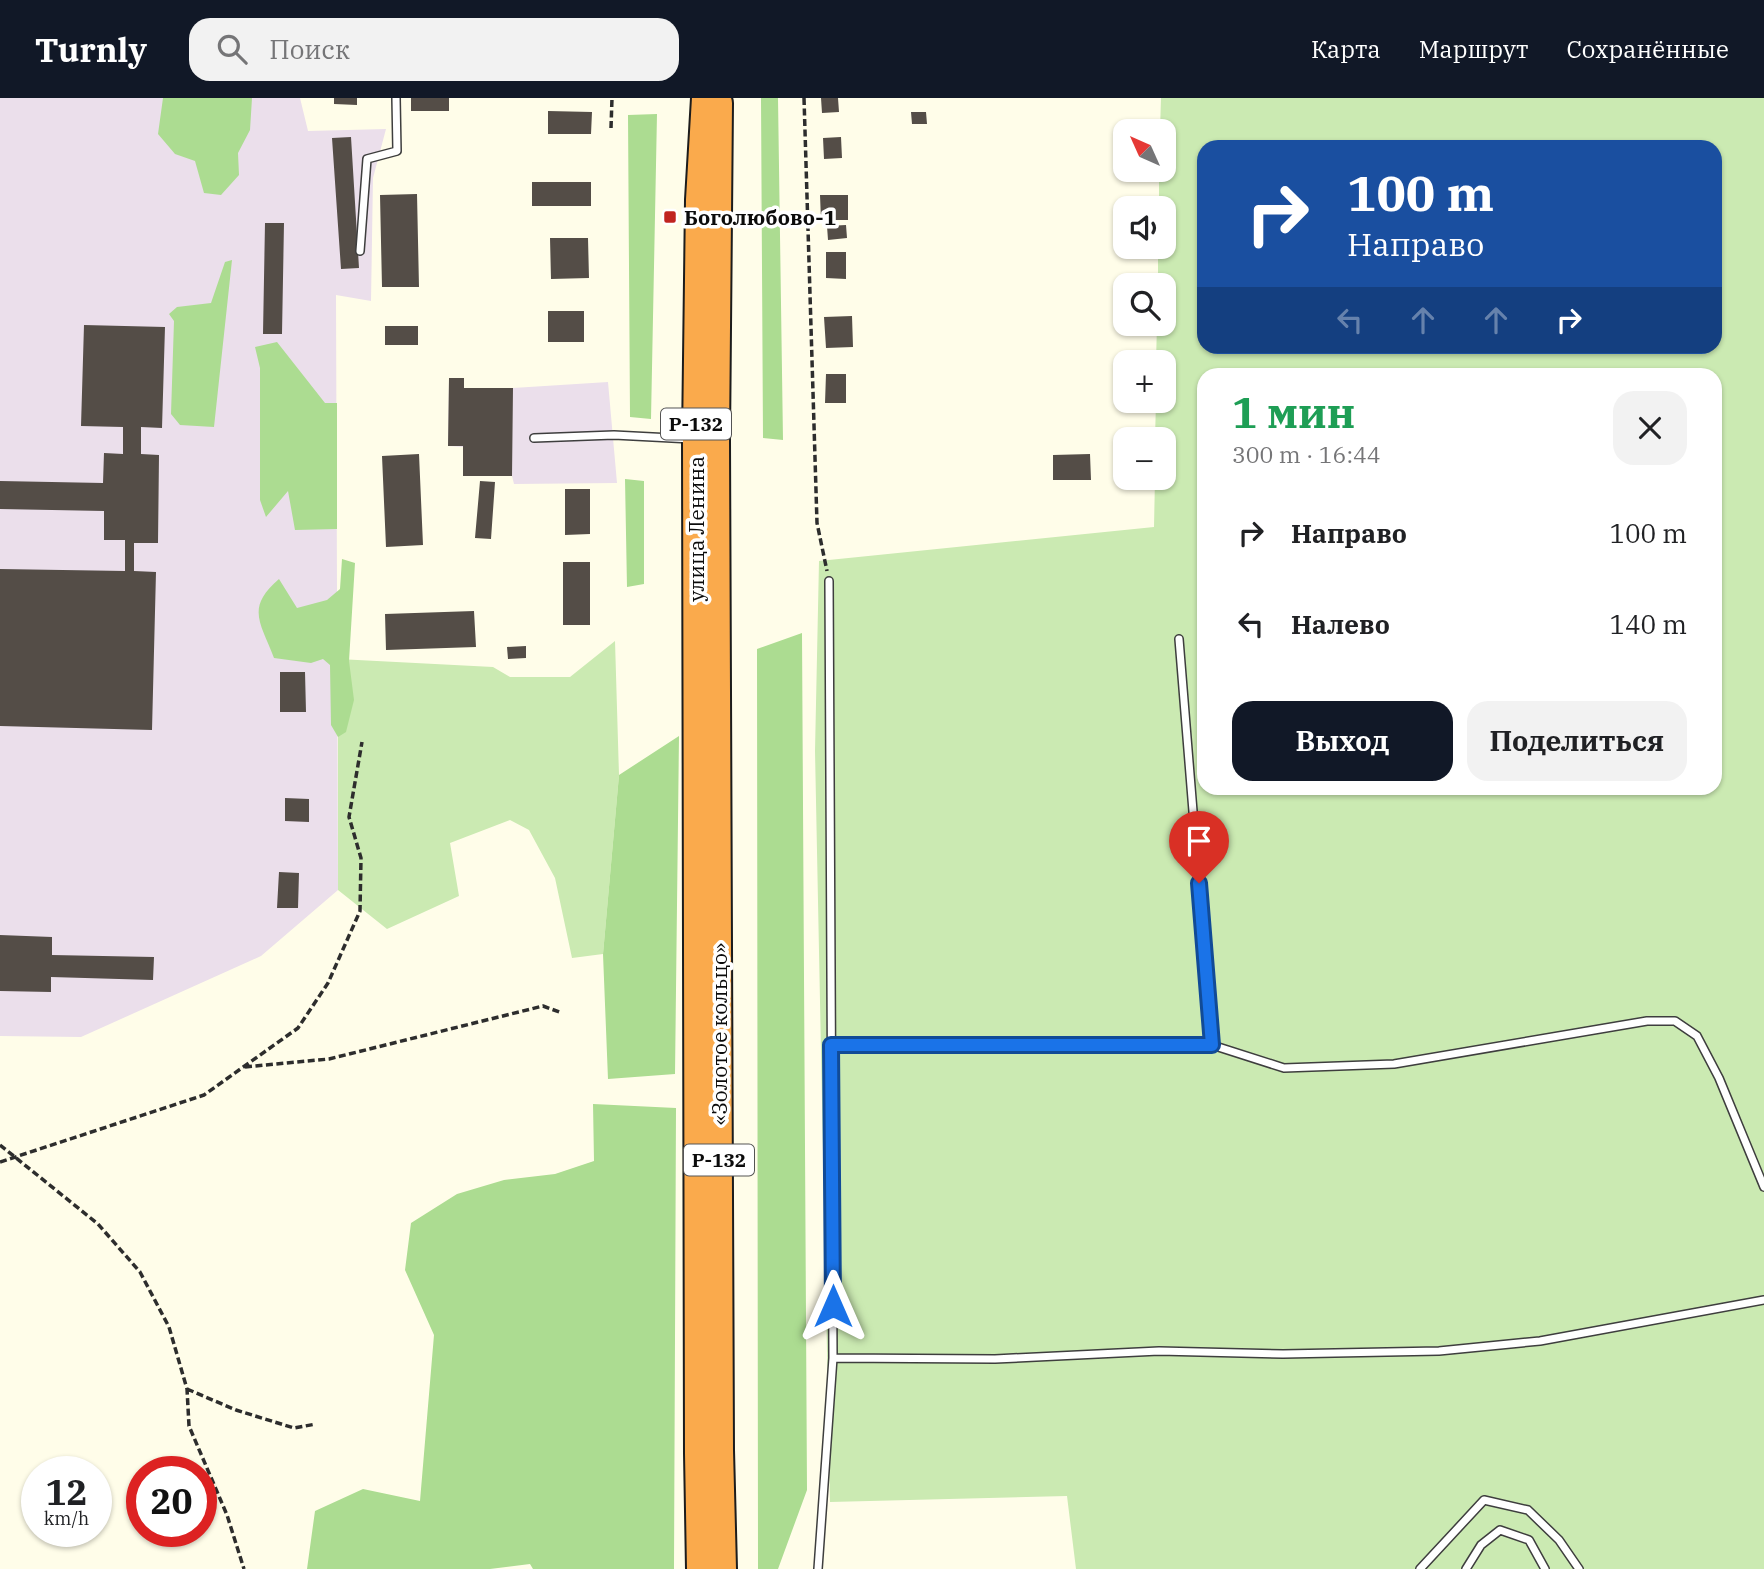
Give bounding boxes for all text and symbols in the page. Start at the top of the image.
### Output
search box [189,18,679,81]
text: Turnly [35,28,147,71]
icon: search [213,30,251,68]
text: Поиск [269,32,350,66]
text: Карта [1311,33,1381,65]
text: Маршрут [1419,33,1528,65]
text: Сохранённые [1566,33,1729,65]
north arrow [1113,119,1176,182]
map controls [1113,119,1176,490]
text: 100 m [1347,161,1494,224]
icon: right [1232,168,1323,259]
button: sound [1113,196,1176,259]
place label: Боголюбово-1 [684,203,836,231]
marker: Боголюбово-1 [662,209,678,225]
text: Направо [1347,223,1484,265]
button: search [1113,273,1176,336]
icon: left [1331,301,1369,339]
icon: ahead [1404,301,1442,339]
icon: ahead [1477,301,1515,339]
icon: right [1550,301,1588,339]
button: + [1113,350,1176,413]
text: 1 мин [1232,385,1355,440]
button: close [1613,391,1687,465]
road number: Р-132 [661,408,731,440]
button: − [1113,427,1176,490]
text: 300 m · 16:44 [1232,439,1381,469]
street label: улица Ленина [682,456,710,602]
icon: right [1232,514,1270,552]
text: Направо [1291,516,1407,550]
text: 100 m [1609,516,1687,550]
icon: left [1232,605,1270,643]
text: Налево [1291,607,1390,641]
text: 140 m [1609,607,1687,641]
button: Выход [1232,701,1453,781]
button: Поделиться [1467,701,1687,781]
pin [1169,811,1229,883]
icon: arrive [1180,822,1218,860]
street label: «Золотое кольцо» [705,943,733,1125]
road number: Р-132 [684,1144,754,1176]
position arrow [796,1269,870,1343]
speed limit sign: 20 [126,1456,217,1547]
text: 12 [45,1469,88,1515]
text: km/h [44,1507,89,1530]

